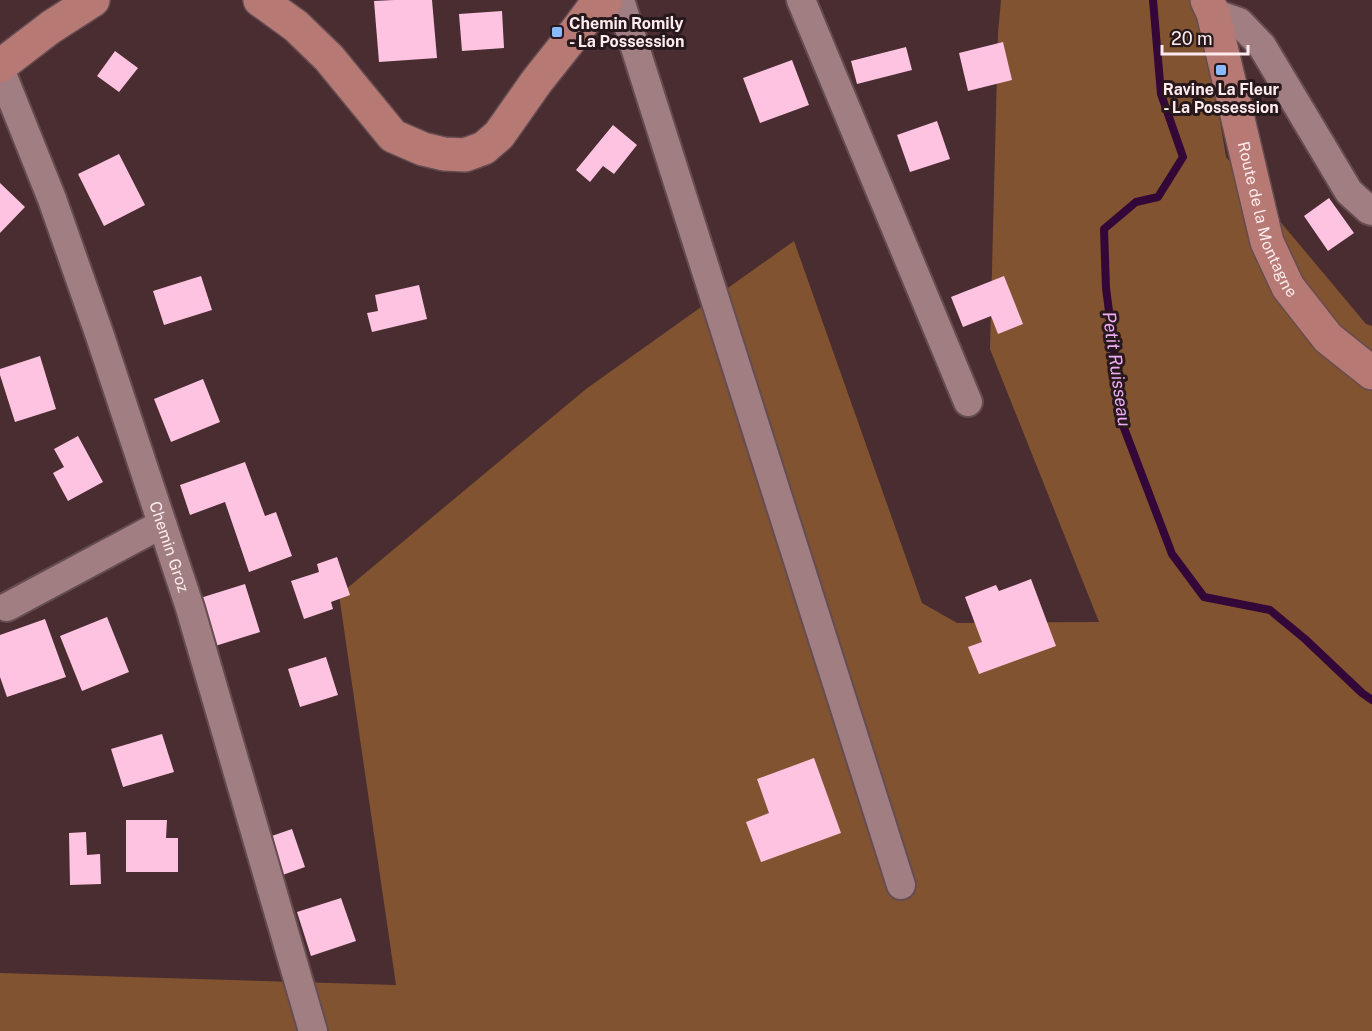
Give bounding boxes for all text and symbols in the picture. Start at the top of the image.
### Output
place label: Chemin Romily - La Possession [569,14,685,51]
scale bar [1162,18,1248,56]
marker: Chemin Romily - La Possession [550,25,564,39]
text: 20 m [1171,28,1213,49]
marker: Ravine La Fleur - La Possession [1214,63,1228,77]
place label: Ravine La Fleur - La Possession [1163,80,1280,117]
street label: Route de la Montagne [1234,140,1302,301]
water label: Petit Ruisseau [1099,310,1135,428]
street label: Chemin Groz [146,499,194,595]

